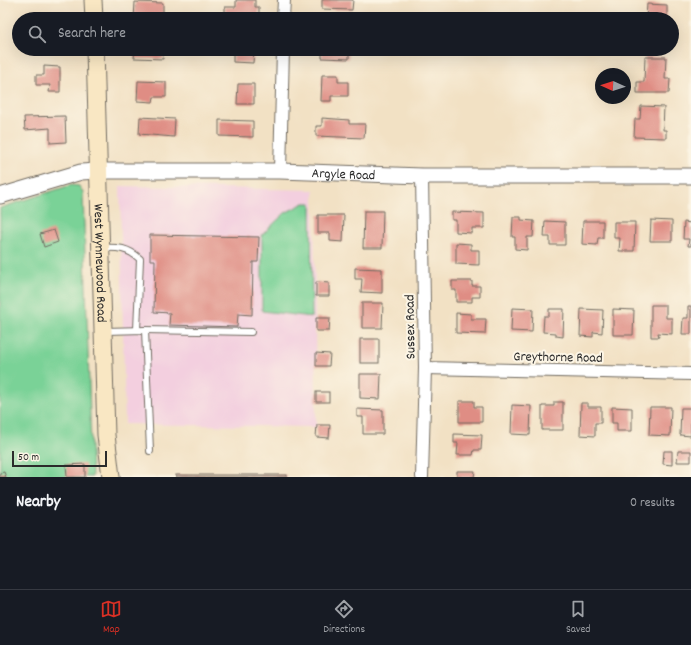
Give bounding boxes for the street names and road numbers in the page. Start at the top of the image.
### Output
street label: Argyle Road [311,164,376,186]
street label: West Wynnewood Road [87,203,111,323]
street label: Sussex Road [400,294,422,360]
street label: Greythorne Road [513,347,603,369]

